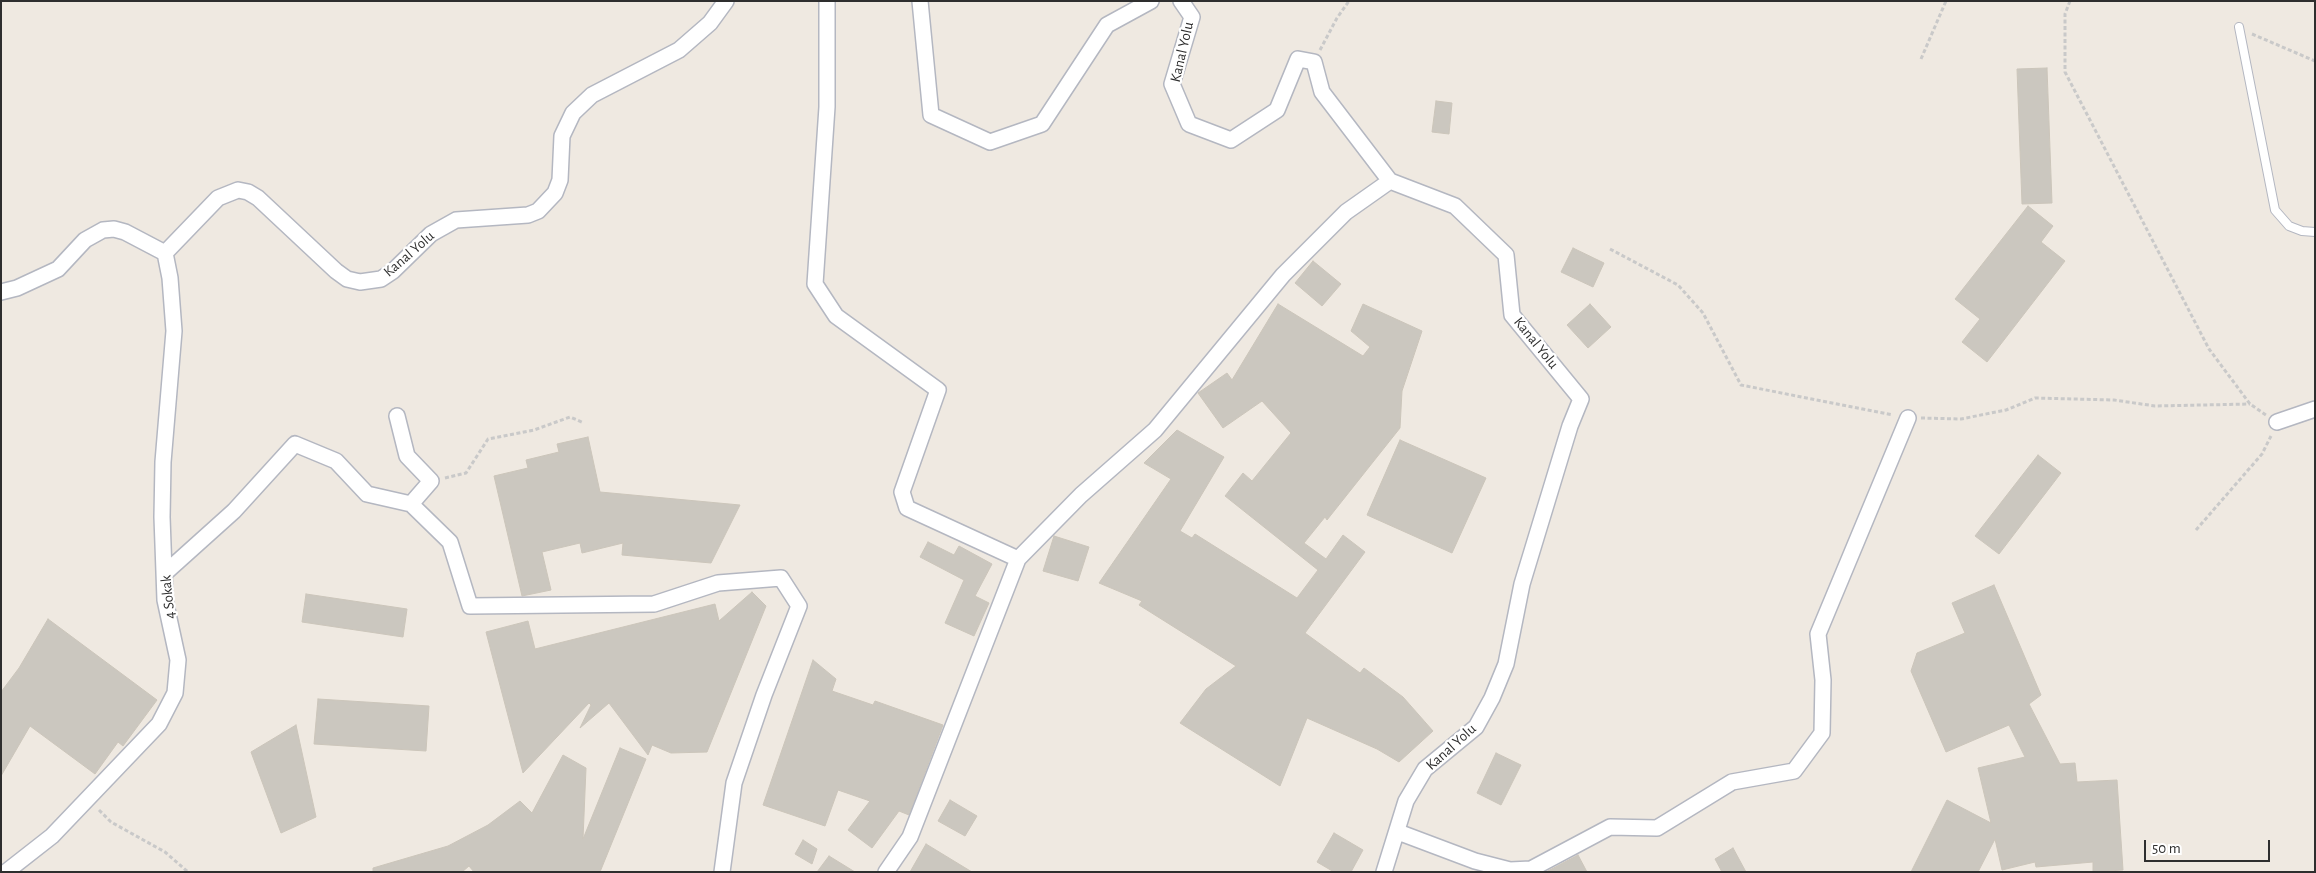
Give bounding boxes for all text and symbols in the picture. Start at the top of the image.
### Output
street label: Kanal Yolu [1166,20,1198,84]
street label: Kanal Yolu [380,227,438,281]
street label: Kanal Yolu [1510,313,1562,373]
street label: 4 Sokak [157,574,179,620]
street label: Kanal Yolu [1422,720,1480,774]
scale bar [2146,830,2272,862]
text: 50 m [2152,841,2181,856]

